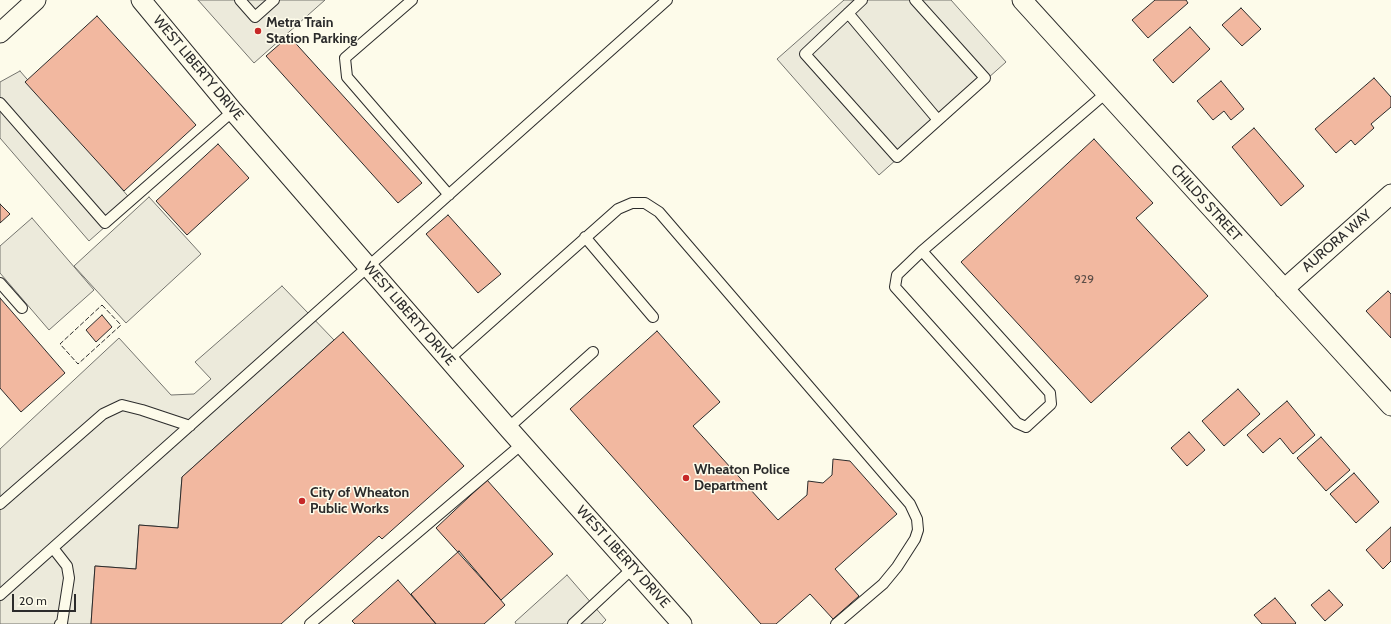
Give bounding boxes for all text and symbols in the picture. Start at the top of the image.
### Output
street label: WEST LIBERTY DRIVE [149,12,247,124]
place label: Metra Train Station Parking [266,15,357,48]
marker: Metra Train Station Parking [253,26,263,36]
street label: CHILDS STREET [1167,161,1245,245]
street label: AURORA WAY [1299,206,1375,276]
street label: WEST LIBERTY DRIVE [359,259,459,369]
house number: 929 [1074,272,1094,286]
place label: Wheaton Police Department [694,462,790,494]
marker: Wheaton Police Department [681,473,691,483]
place label: City of Wheaton Public Works [310,485,409,518]
marker: City of Wheaton Public Works [297,496,307,506]
street label: WEST LIBERTY DRIVE [573,502,673,612]
scale bar [14,586,78,612]
text: 20 m [19,593,47,608]

